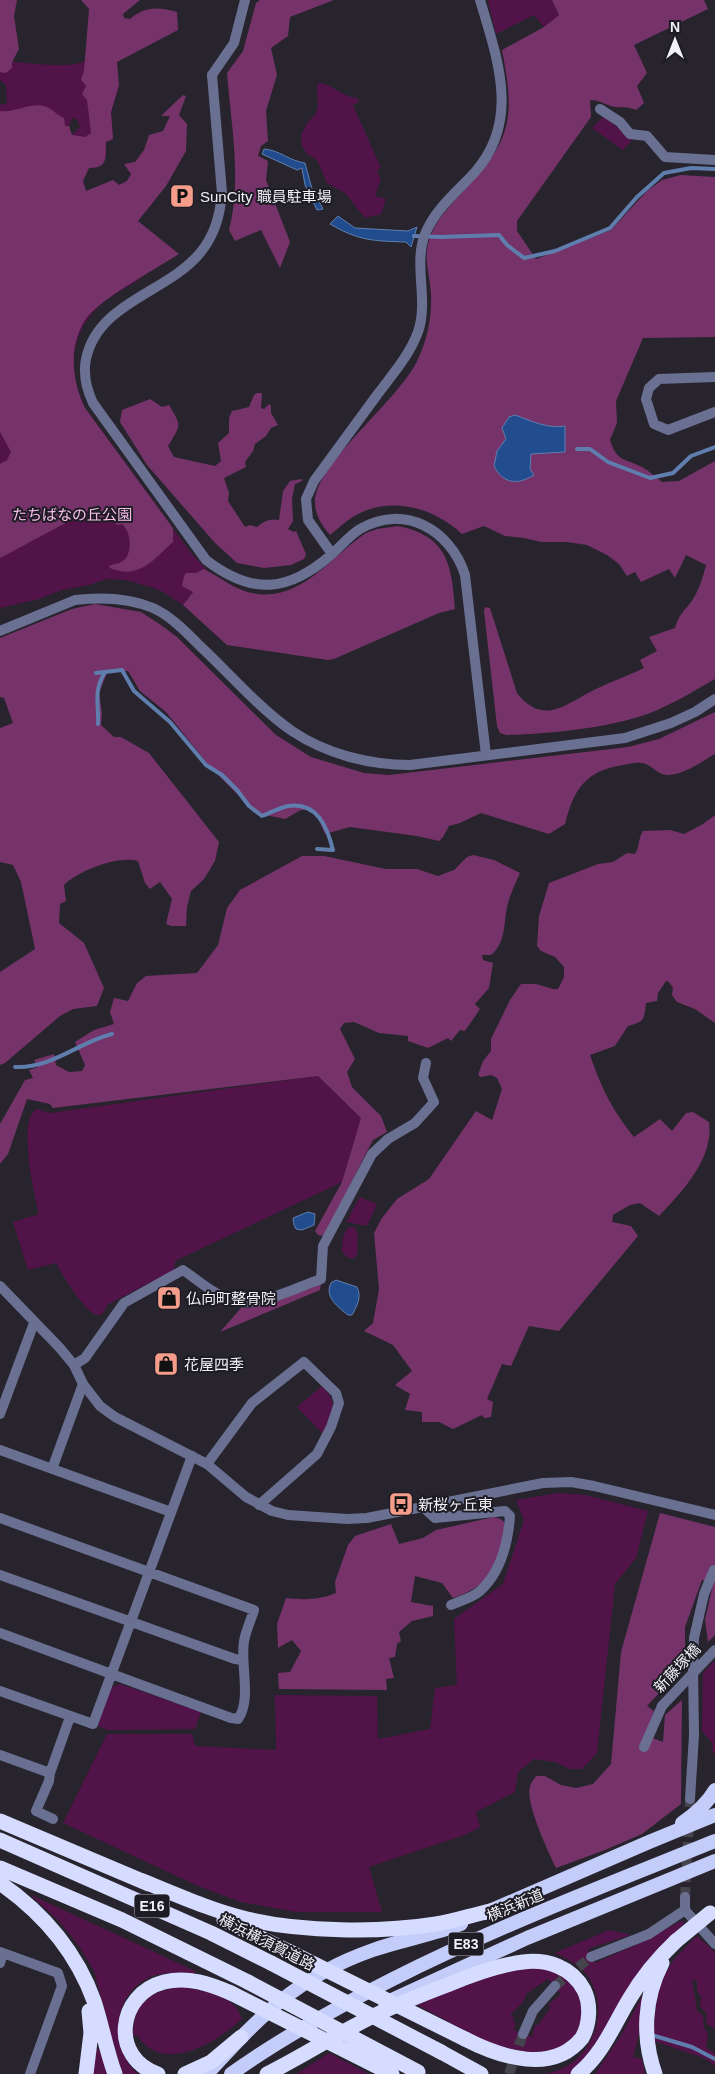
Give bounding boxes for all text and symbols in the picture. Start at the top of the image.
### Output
north arrow [650,15,700,65]
text: N [670,19,680,35]
parking icon: SunCity 職員駐車場 [169,183,195,209]
place label: SunCity 職員駐車場 [200,188,332,205]
park label: たちばなの丘公園 [12,506,132,523]
shop icon: 仏向町整骨院 [156,1285,182,1311]
place label: 仏向町整骨院 [186,1290,276,1307]
shop icon: 花屋四季 [153,1351,179,1377]
place label: 花屋四季 [184,1356,244,1373]
bus stop icon: 新桜ヶ丘東 [388,1491,414,1517]
place label: 新桜ヶ丘東 [418,1496,493,1513]
street label: 新藤塚橋 [650,1640,704,1696]
street label: 横浜新道 [484,1885,546,1925]
road number: E16 [134,1894,170,1918]
street label: 横浜横須賀道路 [216,1911,318,1973]
road number: E83 [448,1932,484,1956]

